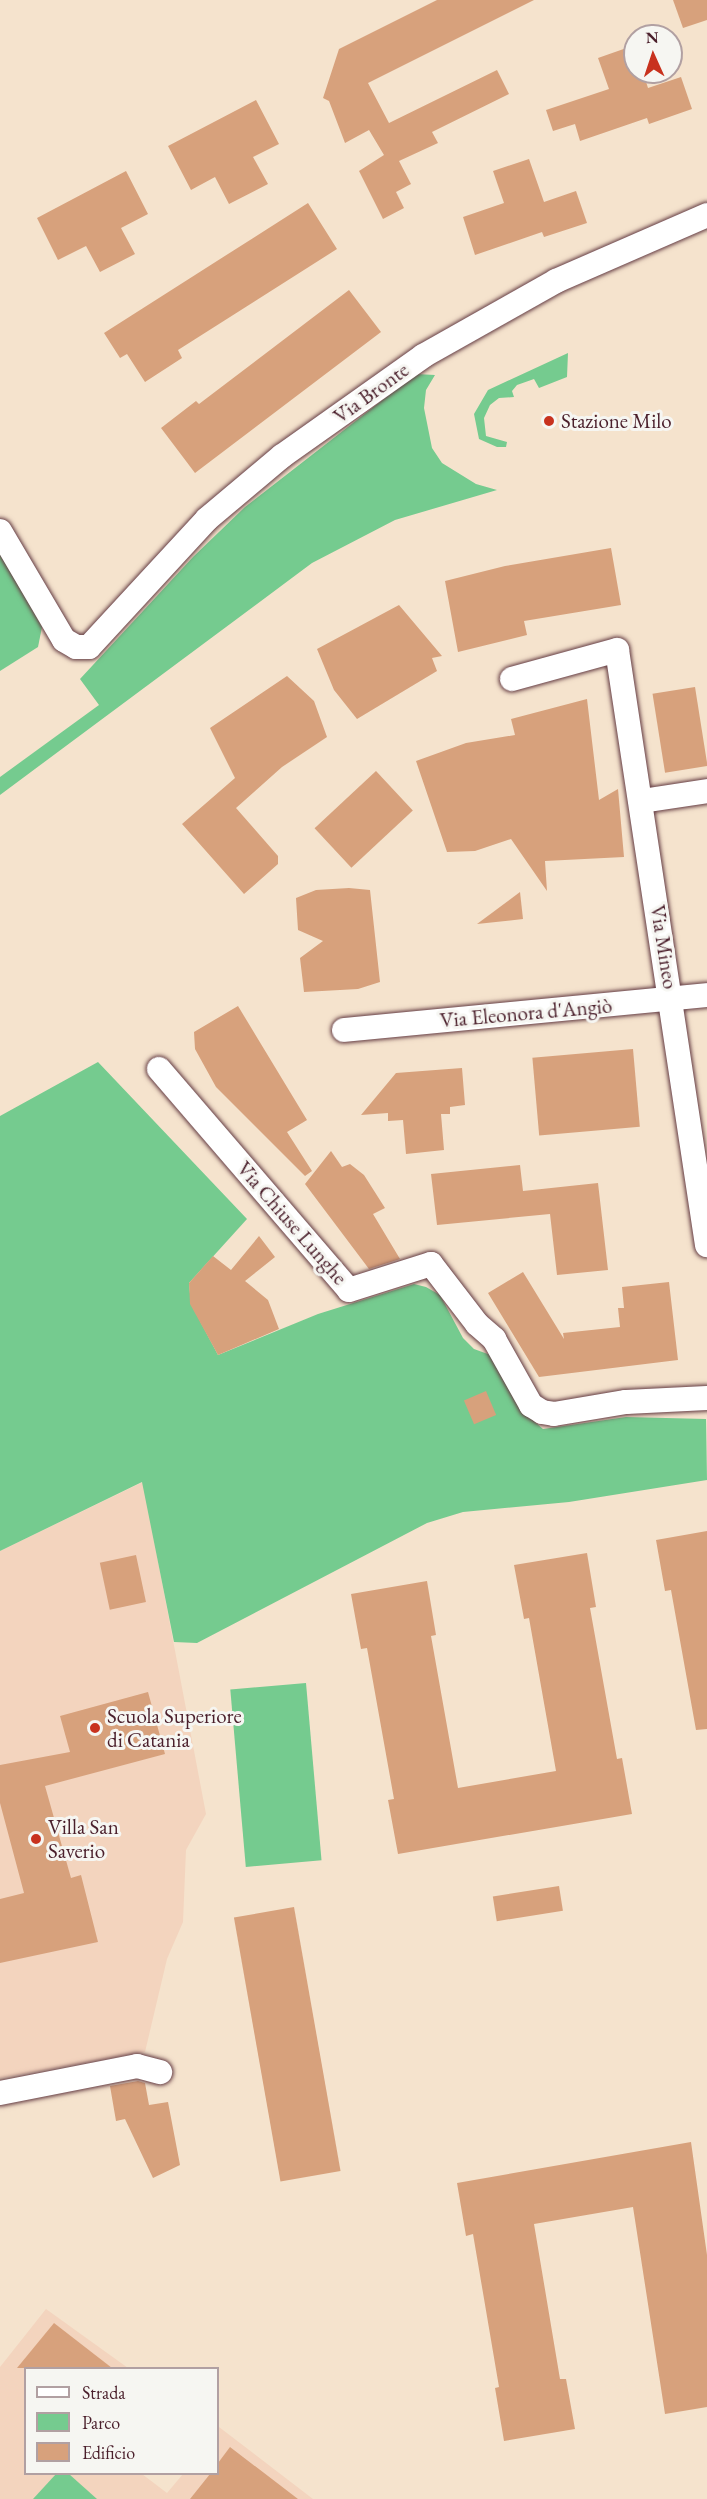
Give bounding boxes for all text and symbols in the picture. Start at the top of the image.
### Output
north arrow [623,24,683,84]
text: N [645,27,659,48]
street label: Via Bronte [328,357,414,429]
place label: Stazione Milo [561,408,672,434]
marker: Stazione Milo [542,414,556,428]
street label: Via Mineo [645,903,683,991]
street label: Via Eleonora d'Angiò [439,993,613,1033]
street label: Via Chiuse Lunghe [232,1156,352,1290]
place label: Scuola Superiore di Catania [107,1703,242,1753]
marker: Scuola Superiore di Catania [88,1721,102,1735]
place label: Villa San Saverio [48,1814,119,1864]
marker: Villa San Saverio [29,1832,43,1846]
legend [24,2367,219,2475]
text: Strada [82,2381,126,2404]
text: Parco [82,2411,120,2434]
text: Edificio [82,2441,135,2464]

